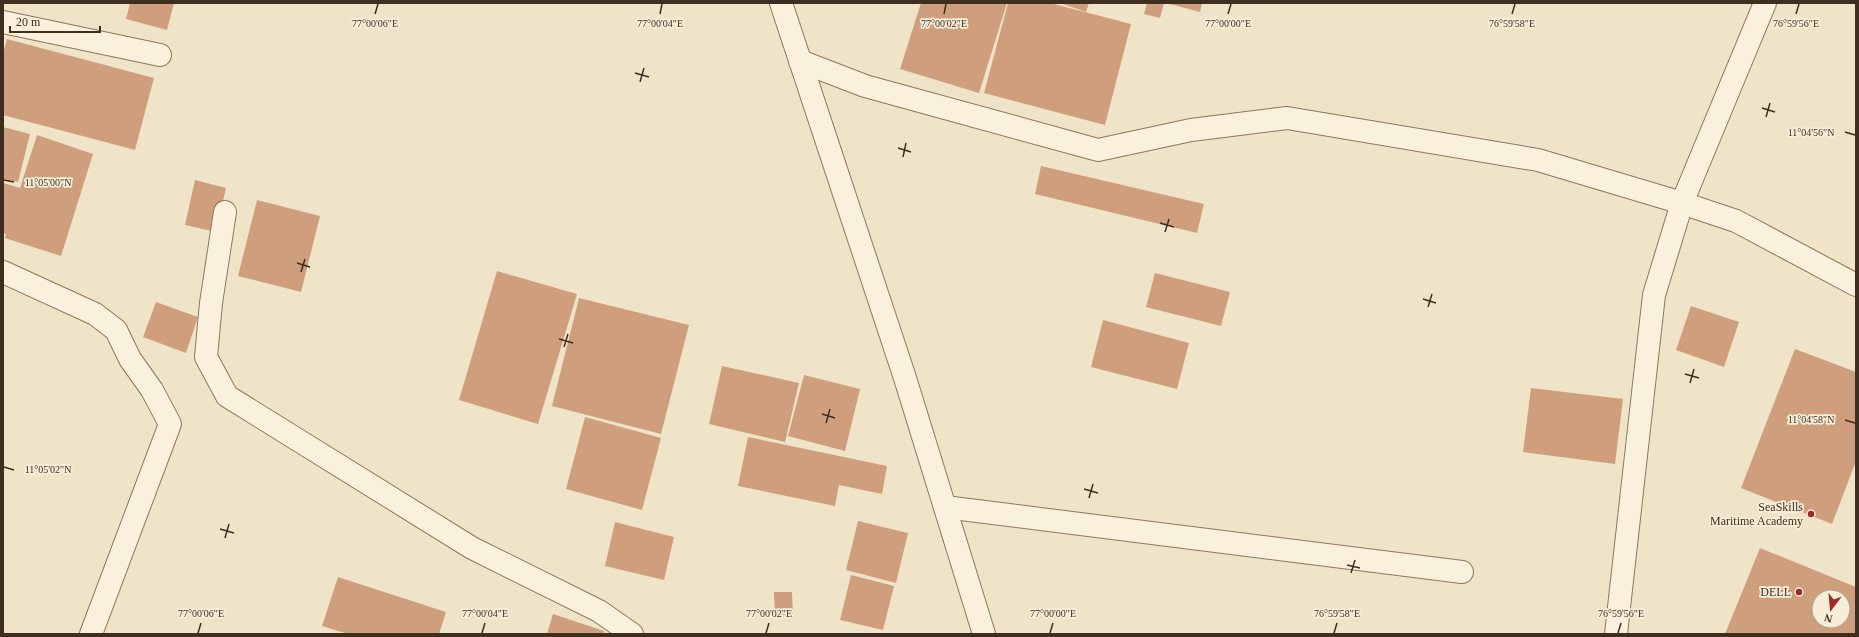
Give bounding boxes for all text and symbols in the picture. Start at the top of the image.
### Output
scale bar [10,8,100,34]
text: 20 m [16,15,41,29]
text: 77°00'06"E [352,18,398,29]
text: 77°00'04"E [637,18,683,29]
text: 77°00'02"E [921,18,967,29]
text: 77°00'00"E [1205,18,1251,29]
text: 76°59'58"E [1489,18,1535,29]
text: 76°59'56"E [1773,18,1819,29]
text: 11°04'56"N [1788,127,1834,138]
text: 11°05'00"N [25,177,71,188]
text: 11°04'58"N [1788,414,1834,425]
text: 11°05'02"N [25,464,71,475]
place label: SeaSkills Maritime Academy [1710,500,1803,528]
marker: SeaSkills Maritime Academy [1806,509,1816,519]
place label: DELL [1760,585,1791,599]
marker: DELL [1794,587,1804,597]
north arrow [1811,589,1851,629]
text: 77°00'06"E [178,608,224,619]
text: 77°00'04"E [462,608,508,619]
text: 77°00'02"E [746,608,792,619]
text: 77°00'00"E [1030,608,1076,619]
text: 76°59'58"E [1314,608,1360,619]
text: 76°59'56"E [1598,608,1644,619]
text: N [1823,612,1834,625]

